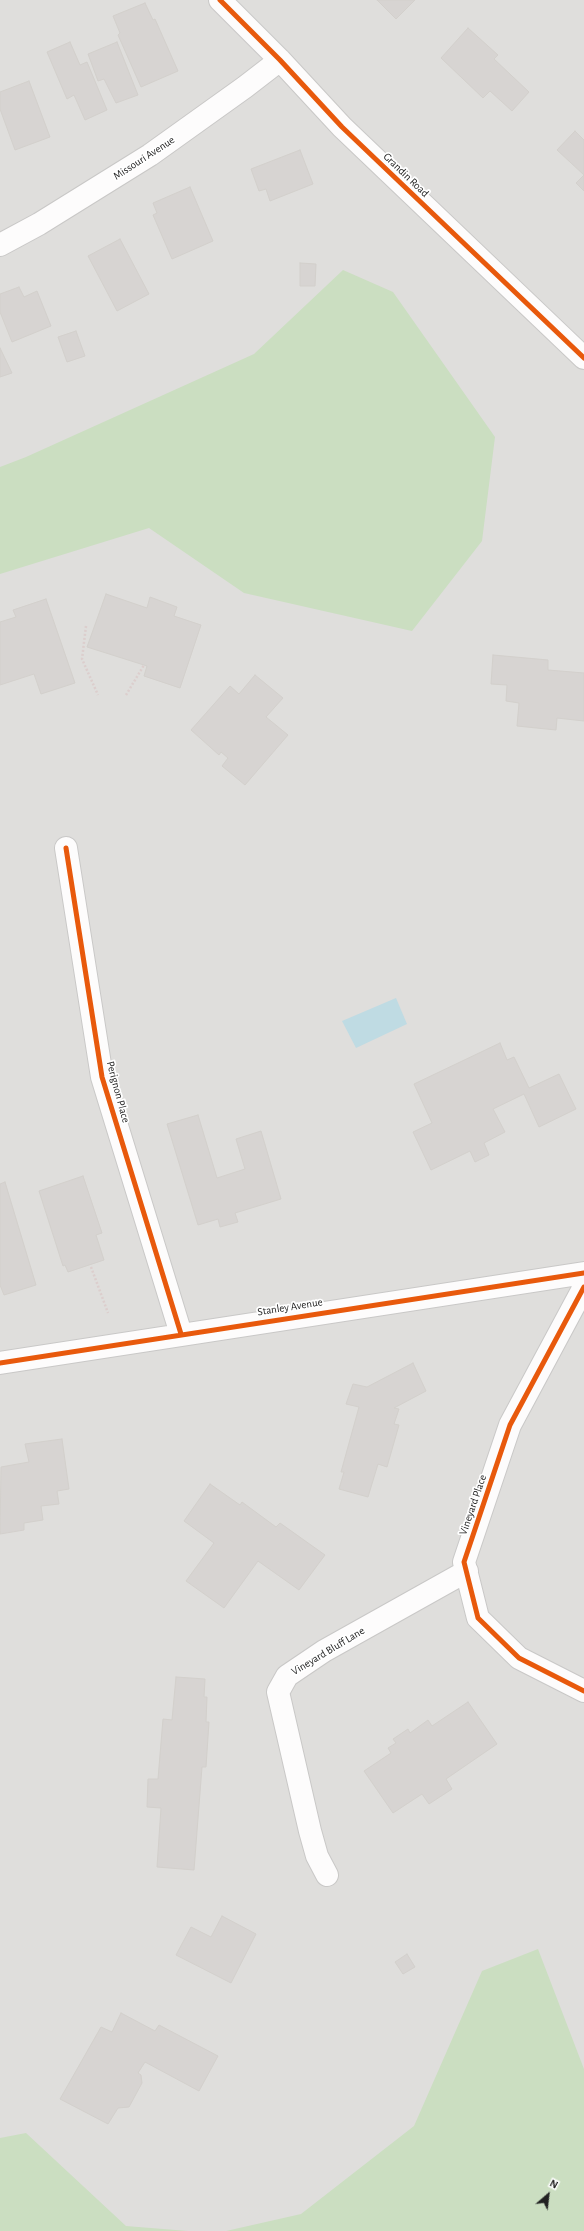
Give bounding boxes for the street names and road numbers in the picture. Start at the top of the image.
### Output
street label: Missouri Avenue [111,133,177,183]
street label: Grandin Road [380,150,432,200]
street label: Perignon Place [103,1060,133,1124]
street label: Stanley Avenue [257,1295,323,1319]
street label: Vineyard Place [457,1473,489,1537]
street label: Vineyard Bluff Lane [289,1624,367,1678]

